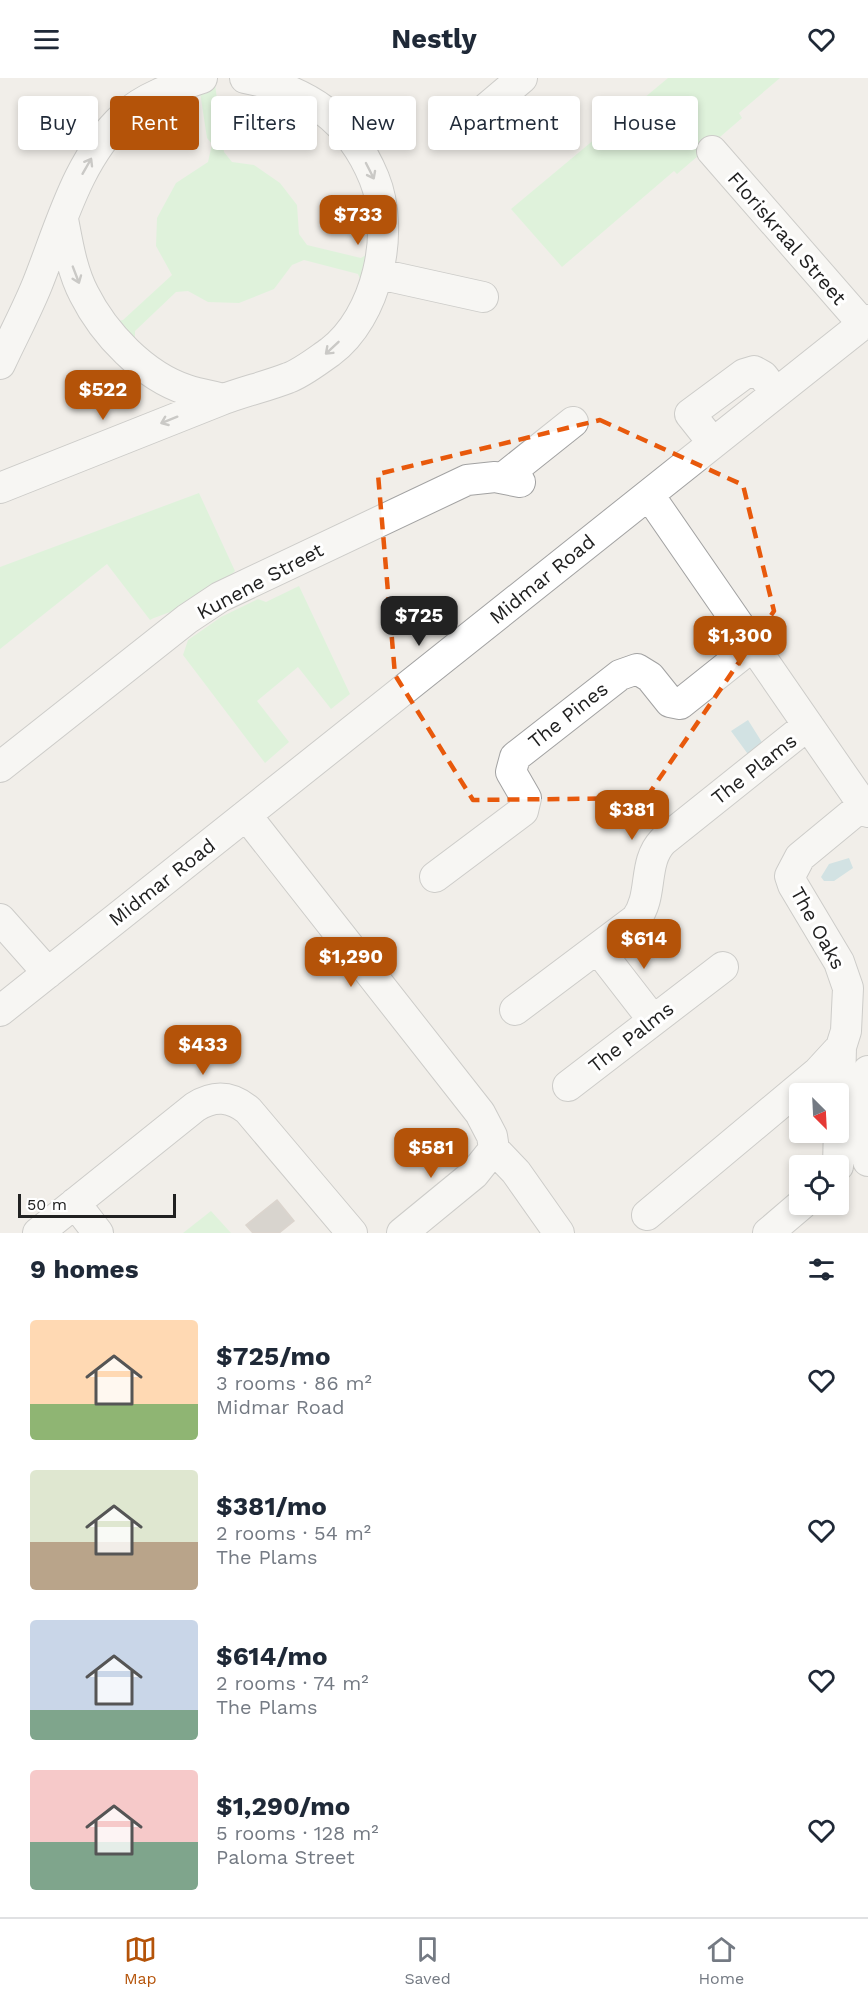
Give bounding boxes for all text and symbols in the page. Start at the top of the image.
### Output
icon: menu [30,23,63,56]
text: Nestly [391,23,477,55]
icon: heart [805,23,838,56]
chip: Buy [18,96,98,150]
chip: Rent [110,96,199,150]
chip: Filters [211,96,317,150]
chip: New [329,96,416,150]
chip: Apartment [428,96,580,150]
chip: House [592,96,698,150]
one-way arrow [82,157,93,175]
one-way arrow [365,161,377,179]
street label: Floriskraal Street [723,166,852,310]
pin: $733 [322,195,394,246]
text: $733 [334,202,382,226]
one-way arrow [71,266,82,284]
one-way arrow [324,341,339,355]
pin: $522 [67,370,139,421]
text: $522 [79,377,127,401]
one-way arrow [160,416,179,427]
street label: Midmar Road [484,529,600,629]
street label: Kunene Street [193,537,328,624]
pin: $725 [383,596,455,647]
text: $725 [395,603,443,627]
pin: $1,300 [691,616,789,667]
text: $1,300 [708,623,772,647]
street label: The Pines [523,676,613,754]
street label: The Plams [707,728,801,810]
pin: $381 [596,790,668,841]
text: $381 [609,797,655,821]
street label: Midmar Road [104,833,220,931]
street label: The Oaks [786,883,850,973]
pin: $614 [608,919,680,970]
text: $614 [621,926,667,950]
pin: $1,290 [302,937,400,988]
text: $1,290 [319,944,383,968]
street label: The Palms [584,996,678,1078]
pin: $433 [167,1025,239,1076]
text: $433 [178,1032,228,1056]
north arrow [789,1083,849,1143]
map controls [789,1083,849,1215]
pin: $581 [395,1128,467,1179]
text: $581 [408,1135,454,1159]
button: locate [789,1155,849,1215]
scale bar [18,1191,176,1218]
text: 50 m [27,1195,67,1214]
icon: filters [805,1253,838,1286]
text: 9 homes [30,1254,139,1284]
text: $725/mo [216,1341,330,1371]
icon: home [78,1344,150,1416]
icon: heart [805,1364,838,1397]
text: 3 rooms · 86 m² [216,1371,372,1395]
text: Midmar Road [216,1395,345,1419]
text: $381/mo [216,1491,327,1521]
icon: home [78,1494,150,1566]
icon: heart [805,1514,838,1547]
text: 2 rooms · 54 m² [216,1521,371,1545]
text: The Plams [216,1545,318,1569]
text: $614/mo [216,1641,328,1671]
icon: home [78,1644,150,1716]
icon: heart [805,1664,838,1697]
text: 2 rooms · 74 m² [216,1671,369,1695]
text: The Plams [216,1695,318,1719]
text: $1,290/mo [216,1791,350,1821]
icon: home [78,1794,150,1866]
icon: heart [805,1814,838,1847]
text: 5 rooms · 128 m² [216,1821,379,1845]
text: Paloma Street [216,1845,355,1869]
tab: Map [124,1933,157,1988]
tab: Saved [404,1933,451,1988]
tab: Home [698,1933,744,1988]

